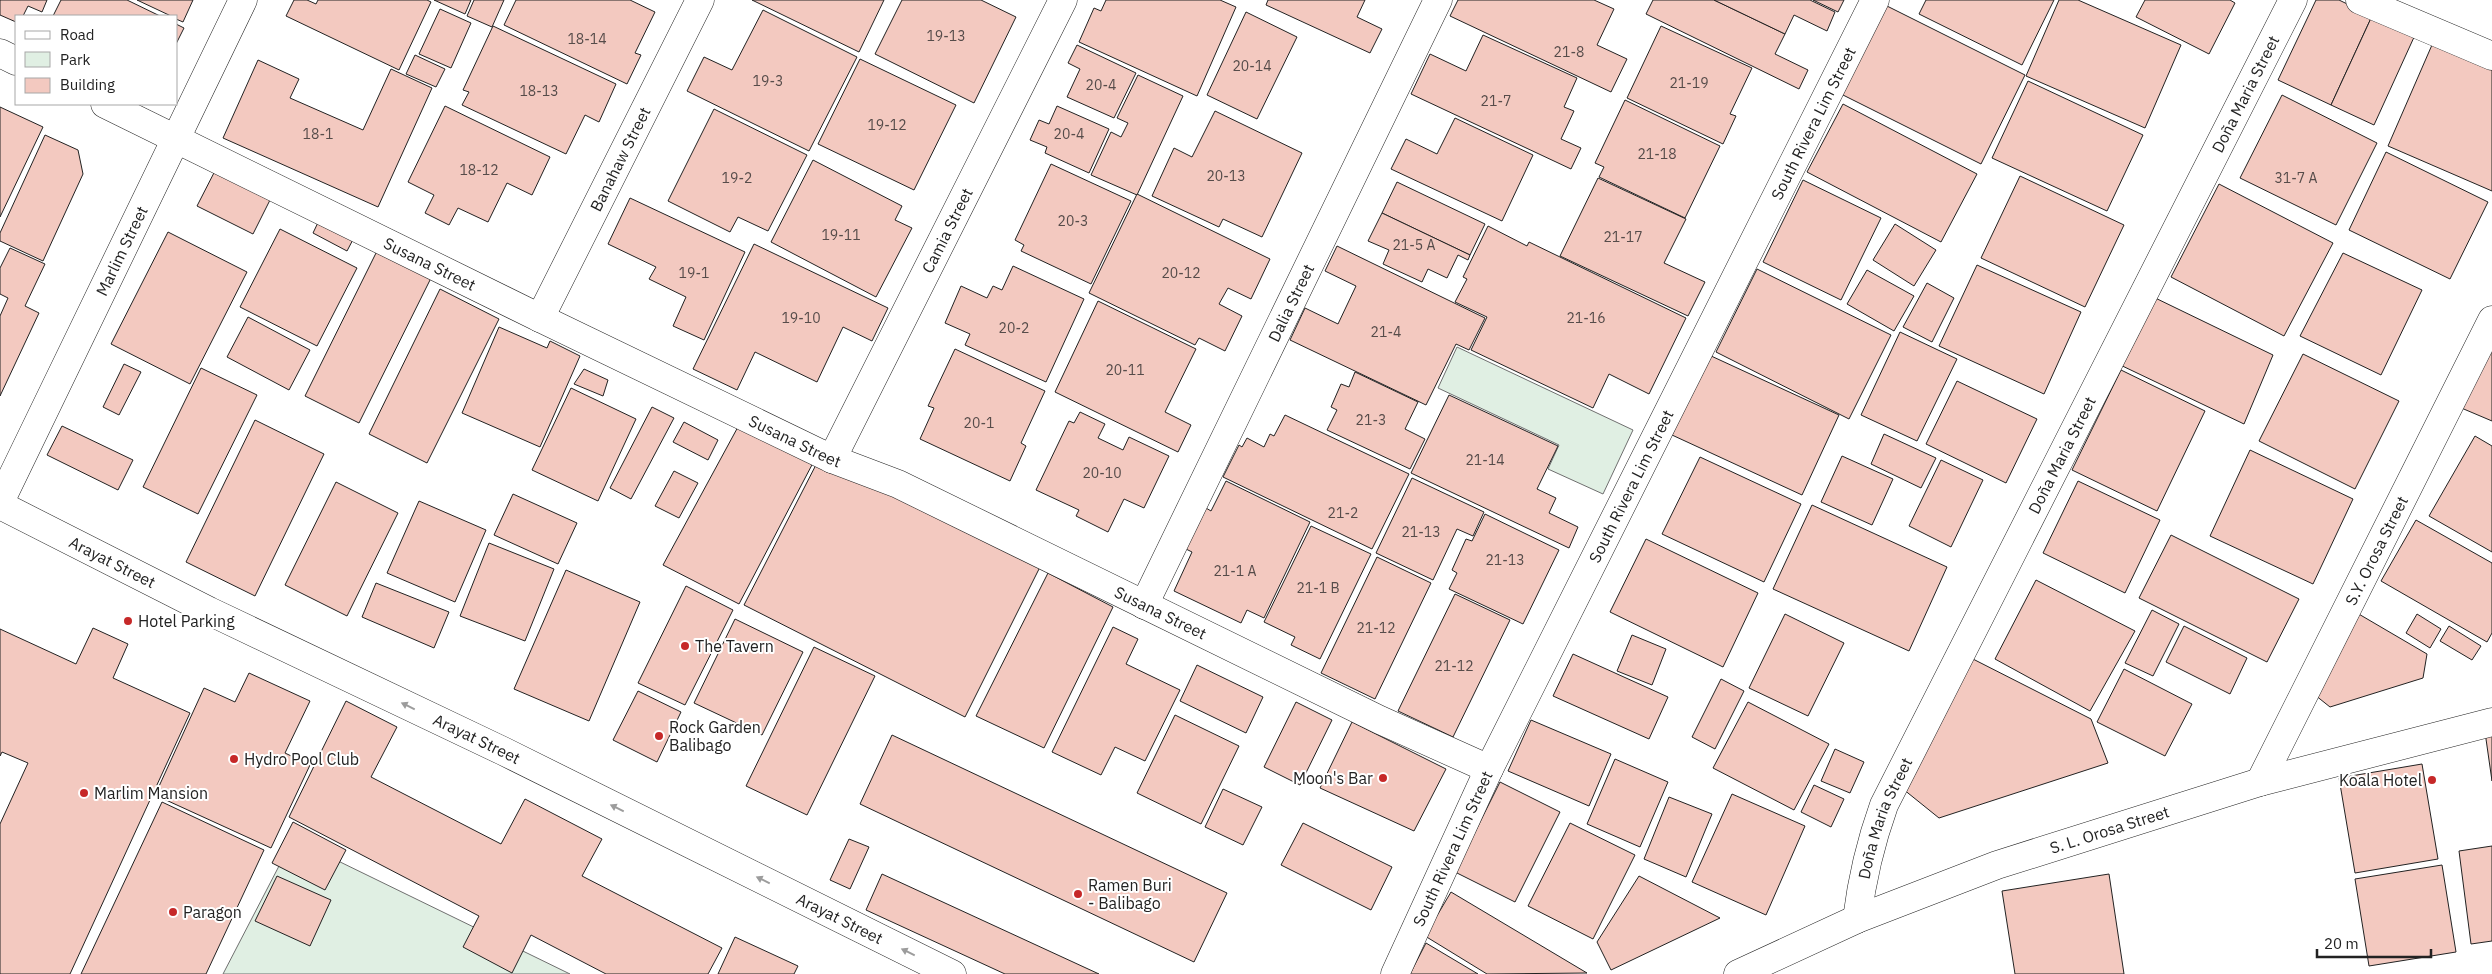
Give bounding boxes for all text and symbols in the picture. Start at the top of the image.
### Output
legend [15,15,178,105]
text: Road [60,25,95,44]
house number: 19-13 [926,27,966,45]
house number: 18-14 [567,30,607,48]
street label: Doña Maria Street [2207,32,2283,156]
house number: 21-8 [1554,43,1584,61]
street label: South Rivera Lim Street [1766,43,1860,203]
text: Park [60,50,90,69]
house number: 20-14 [1232,57,1272,75]
house number: 19-3 [753,72,783,90]
house number: 21-19 [1669,74,1709,92]
text: Building [60,75,115,94]
house number: 20-4 [1086,76,1116,94]
house number: 18-13 [519,82,559,100]
house number: 21-7 [1481,92,1511,110]
street label: Banahaw Street [585,103,655,215]
house number: 19-12 [867,116,907,134]
house number: 18-1 [303,125,333,143]
house number: 20-4 [1054,125,1084,143]
house number: 21-18 [1637,145,1677,163]
house number: 18-12 [459,161,499,179]
house number: 20-13 [1206,167,1246,185]
house number: 19-2 [722,169,752,187]
house number: 31-7 A [2274,169,2318,187]
street label: Camia Street [917,184,977,276]
street label: Marlim Street [91,203,152,299]
house number: 20-3 [1058,212,1088,230]
house number: 19-11 [821,226,861,244]
house number: 21-17 [1603,228,1643,246]
street label: Susana Street [381,233,479,295]
house number: 21-5 A [1392,236,1436,254]
street label: Dalia Street [1264,261,1318,345]
house number: 19-1 [679,264,709,282]
house number: 20-12 [1161,264,1201,282]
house number: 19-10 [781,309,821,327]
house number: 21-16 [1566,309,1606,327]
house number: 20-2 [999,319,1029,337]
house number: 21-4 [1371,323,1401,341]
house number: 20-11 [1105,361,1145,379]
street label: Doña Maria Street [2024,393,2100,517]
street label: South Rivera Lim Street [1584,406,1678,566]
street label: Susana Street [746,410,844,472]
house number: 21-3 [1356,411,1386,429]
house number: 20-1 [964,414,994,432]
house number: 21-14 [1465,451,1505,469]
house number: 20-10 [1082,464,1122,482]
street label: S.Y. Orosa Street [2340,493,2412,608]
house number: 21-2 [1328,504,1358,522]
house number: 21-13 [1401,523,1441,541]
street label: Arayat Street [66,532,159,592]
house number: 21-13 [1485,551,1525,569]
house number: 21-1 A [1213,562,1257,580]
house number: 21-1 B [1296,579,1340,597]
street label: Susana Street [1111,582,1210,644]
place label: Hotel Parking [138,611,235,631]
marker: Hotel Parking [122,615,134,627]
house number: 21-12 [1356,619,1396,637]
place label: The Tavern [695,636,774,656]
marker: The Tavern [679,640,691,652]
house number: 21-12 [1434,657,1474,675]
one-way arrow [401,702,415,710]
street label: Arayat Street [430,709,524,768]
place label: Rock Garden Balibago [669,717,761,755]
marker: Rock Garden Balibago [653,730,665,742]
place label: Hydro Pool Club [244,749,359,769]
marker: Hydro Pool Club [228,753,240,765]
street label: Doña Maria Street [1853,754,1916,881]
place label: Moon's Bar [1293,768,1373,788]
street label: South Rivera Lim Street [1408,768,1497,929]
place label: Koala Hotel [2339,770,2422,790]
marker: Moon's Bar [1377,772,1389,784]
marker: Koala Hotel [2426,774,2438,786]
place label: Marlim Mansion [94,783,208,803]
marker: Marlim Mansion [78,787,90,799]
street label: S. L. Orosa Street [2047,801,2172,858]
one-way arrow [610,804,624,812]
place label: Ramen Buri - Balibago [1088,875,1172,913]
one-way arrow [756,876,770,884]
street label: Arayat Street [793,888,886,948]
marker: Ramen Buri - Balibago [1072,888,1084,900]
place label: Paragon [183,902,242,922]
marker: Paragon [167,906,179,918]
scale bar [2317,926,2431,958]
text: 20 m [2324,934,2359,953]
one-way arrow [901,948,916,957]

